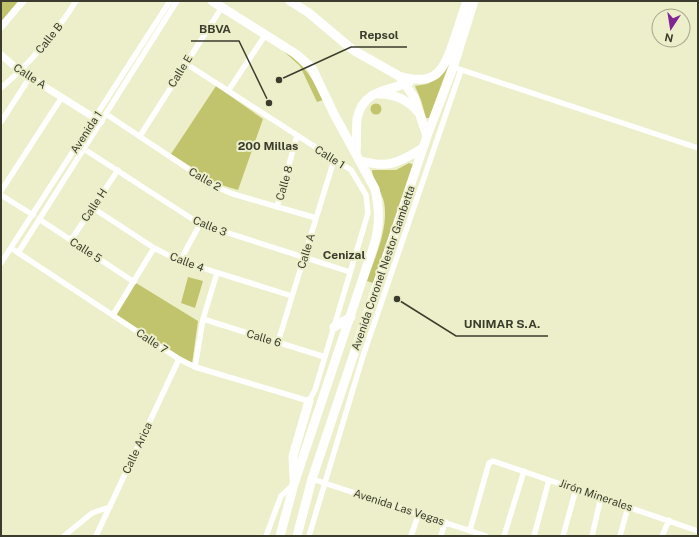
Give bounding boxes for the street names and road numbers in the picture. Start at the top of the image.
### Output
street label: Calle B [33,20,65,56]
street label: Calle E [166,53,195,89]
street label: Calle A [11,61,49,91]
street label: Avenida 1 [68,109,104,155]
street label: Calle 1 [313,143,347,171]
street label: Calle 8 [273,164,295,202]
street label: Calle 2 [187,165,224,193]
street label: Avenida Coronel Nestor Gambetta [349,184,417,352]
street label: Calle H [79,186,109,224]
street label: Calle 3 [191,214,229,238]
street label: Calle A [295,232,317,270]
street label: Calle 5 [68,235,104,265]
street label: Calle 4 [168,250,206,274]
street label: Calle 7 [134,326,170,356]
street label: Calle 6 [245,327,283,349]
street label: Calle Arica [120,420,154,476]
street label: Jirón Minerales [558,477,635,513]
street label: Avenida Las Vegas [352,487,446,527]

